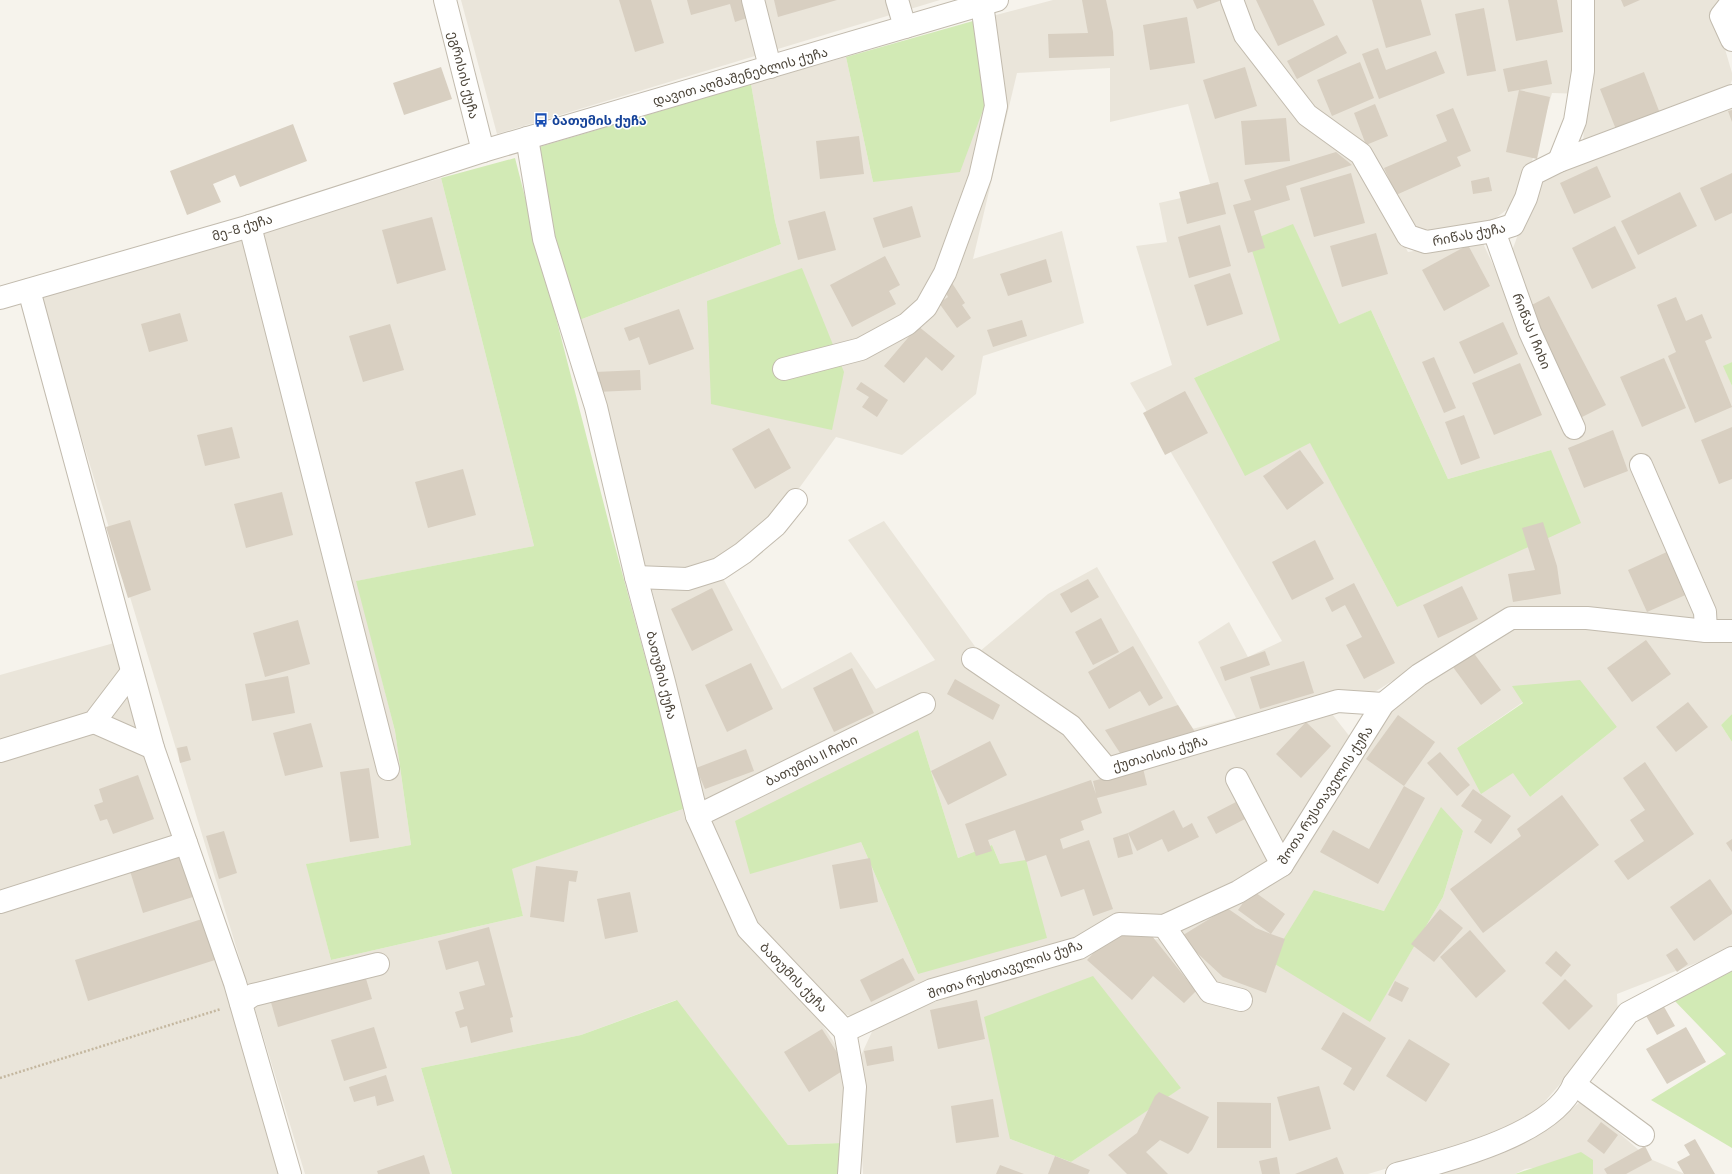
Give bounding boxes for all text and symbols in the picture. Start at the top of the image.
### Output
street label: ეგრისის ქუჩა [445,30,483,120]
street label: დავით აღმაშენებლის ქუჩა [651,43,830,110]
bus stop icon: ბათუმის ქუჩა [533,112,549,128]
place label: ბათუმის ქუჩა [552,112,647,128]
street label: მე-8 ქუჩა [210,210,274,244]
street label: რიწას ქუჩა [1431,219,1507,249]
street label: რიწას I ჩიხი [1510,291,1554,371]
street label: ბათუმის ქუჩა [643,629,681,721]
street label: შოთა რუსთაველის ქუჩა [1274,723,1377,868]
street label: ბათუმის II ჩიხი [762,731,860,789]
street label: ქუთაისის ქუჩა [1111,732,1209,774]
street label: შოთა რუსთაველის ქუჩა [926,936,1085,1003]
street label: ბათუმის ქუჩა [757,939,831,1015]

